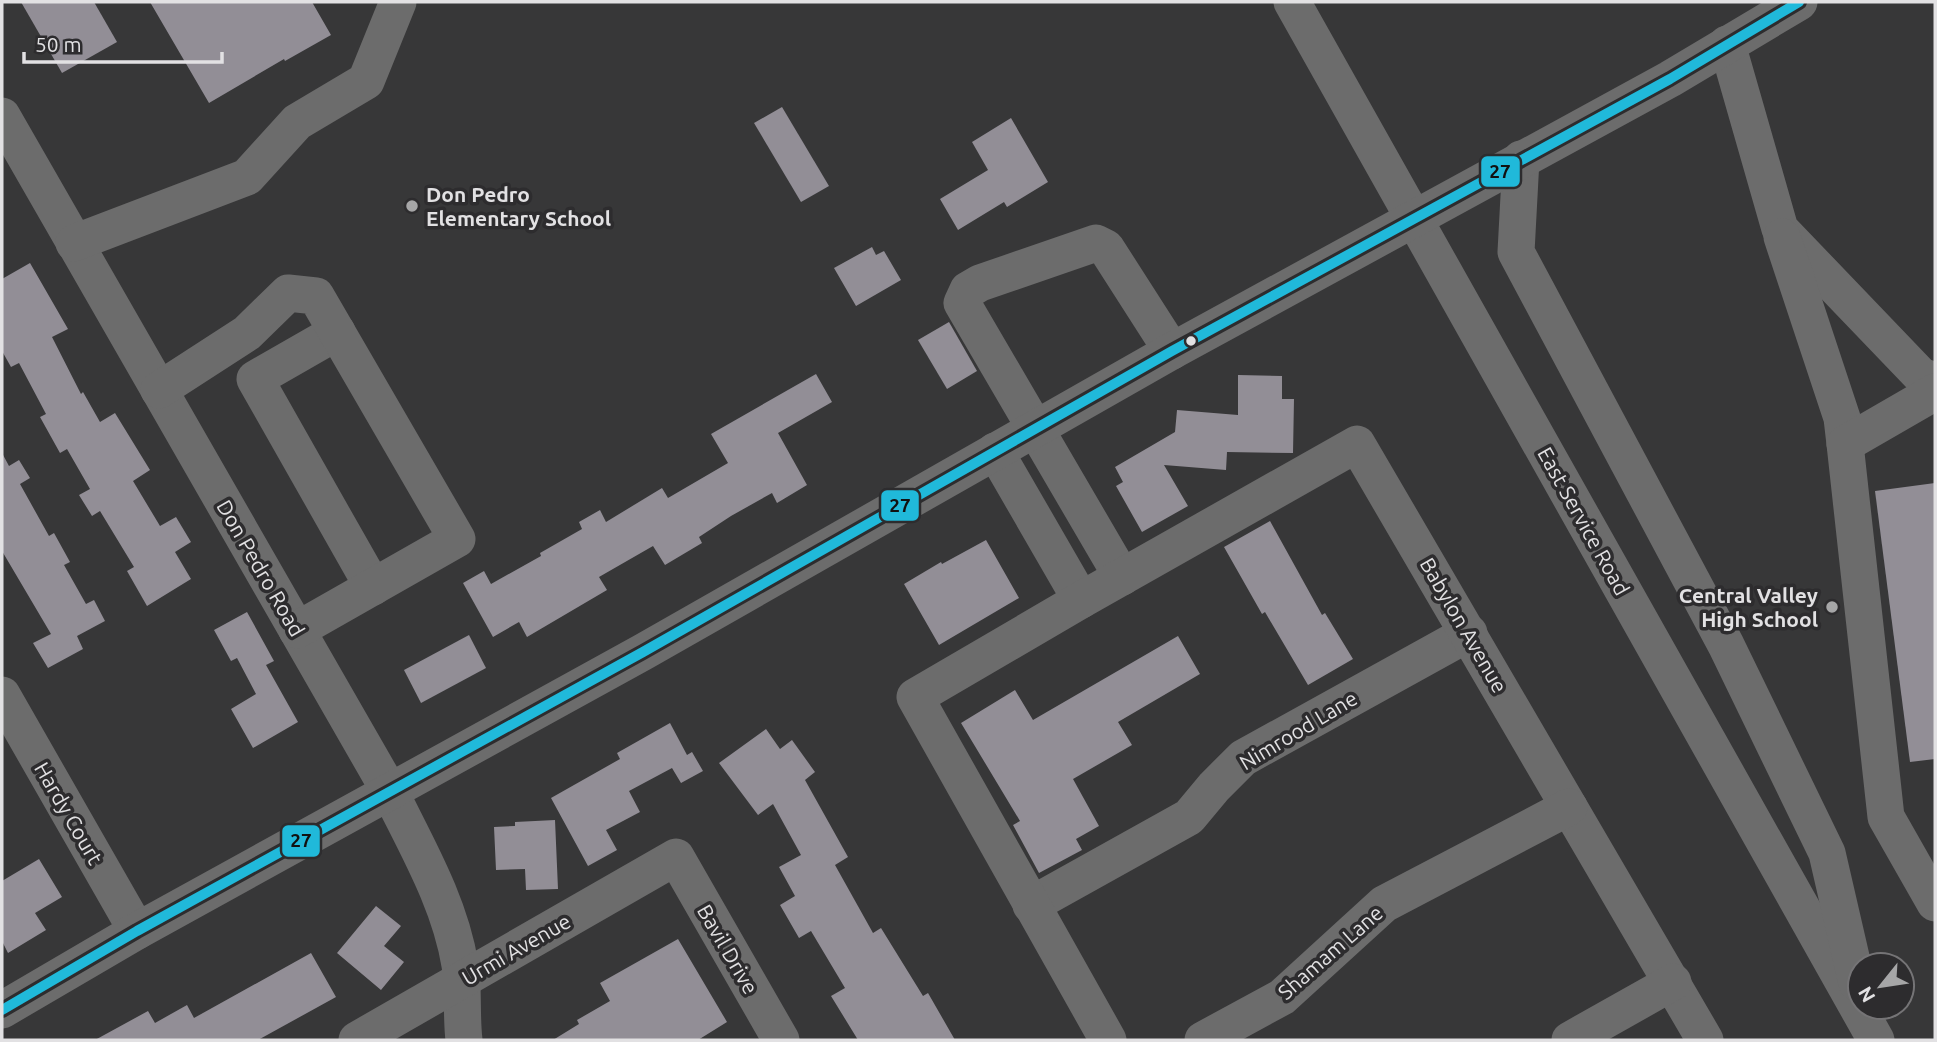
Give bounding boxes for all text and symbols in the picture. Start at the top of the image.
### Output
scale bar [24,21,222,65]
text: 50 m [35,32,82,56]
line badge: 27 [1480,155,1521,188]
text: 27 [1489,160,1511,182]
place label: Don Pedro Elementary School [426,182,611,230]
marker: Don Pedro Elementary School [404,198,420,214]
unlabelled marker [1184,334,1198,348]
street label: East Service Road [1533,443,1635,599]
line badge: 27 [880,489,920,522]
text: 27 [889,494,911,516]
street label: Don Pedro Road [212,496,310,640]
street label: Babylon Avenue [1416,553,1512,697]
place label: Central Valley High School [1679,583,1818,631]
marker: Central Valley High School [1824,599,1840,615]
street label: Nimrood Lane [1235,685,1361,775]
street label: Hardy Court [30,758,108,868]
line badge: 27 [281,824,321,858]
text: 27 [290,829,312,851]
street label: Bavil Drive [693,900,763,998]
street label: Shamam Lane [1273,900,1387,1004]
street label: Urmi Avenue [458,908,574,990]
north arrow [1846,951,1916,1021]
text: N [1853,983,1879,1006]

